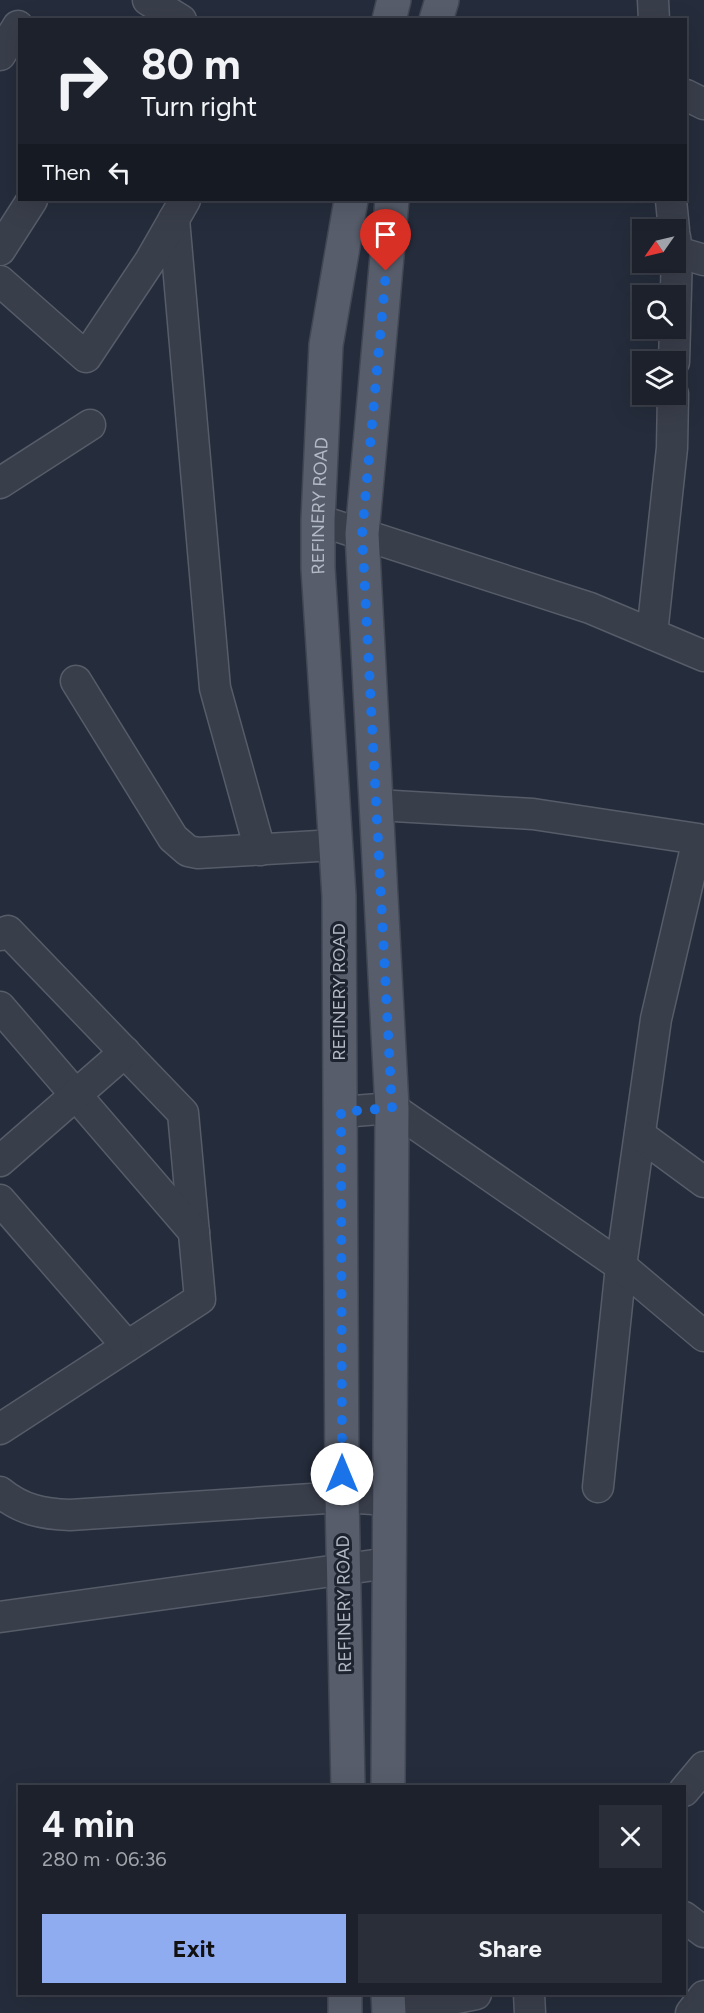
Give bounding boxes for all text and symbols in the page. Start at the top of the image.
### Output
text: 80 m [141,39,241,90]
icon: right [42,42,120,120]
text: Turn right [141,90,257,123]
icon: left [103,156,136,189]
text: Then [42,159,91,186]
pin [360,209,411,271]
icon: arrive [369,218,402,251]
north arrow [632,219,686,273]
map controls [632,219,686,405]
button: search [632,285,686,339]
button: layers [632,351,686,405]
street label: REFINERY ROAD [307,437,333,575]
street label: REFINERY ROAD [328,923,350,1061]
position arrow [310,1442,374,1506]
street label: REFINERY ROAD [332,1535,356,1673]
text: 4 min [42,1803,135,1846]
button: close [599,1805,662,1868]
text: 280 m · 06:36 [42,1847,167,1871]
button: Exit [42,1914,346,1983]
button: Share [358,1914,662,1983]

